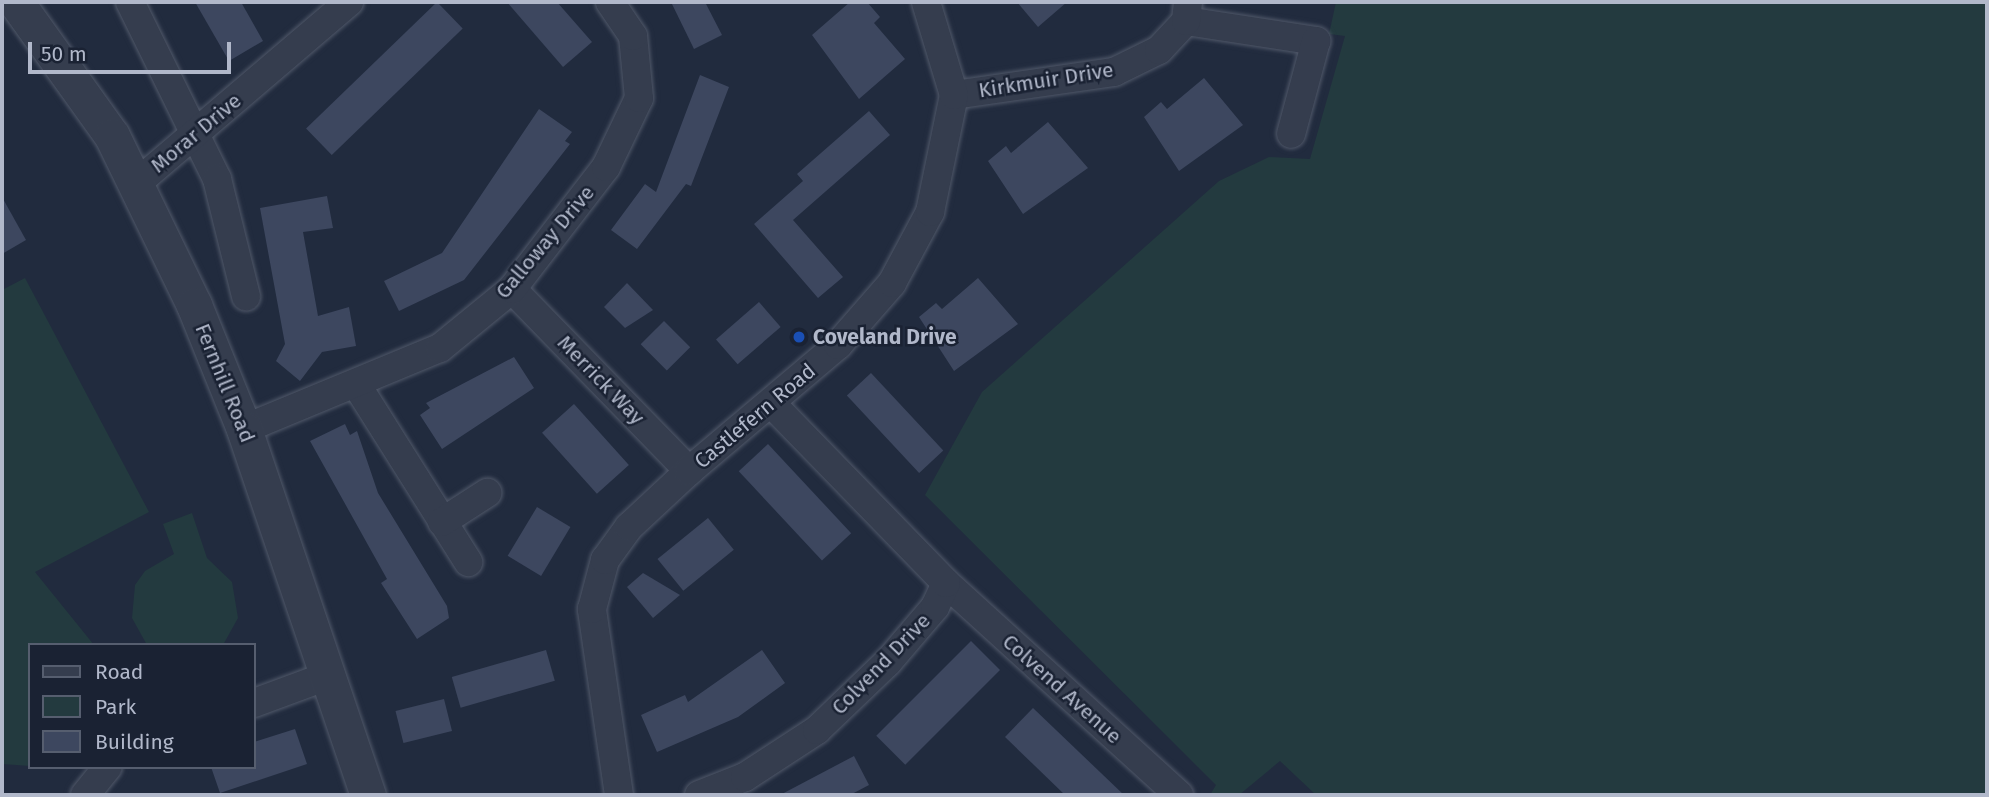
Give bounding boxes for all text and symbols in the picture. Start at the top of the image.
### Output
scale bar [32,28,234,72]
text: 50 m [41,41,87,67]
street label: Kirkmuir Drive [977,57,1115,103]
street label: Morar Drive [146,88,246,178]
street label: Galloway Drive [490,180,600,304]
street label: Fernhill Road [190,320,260,446]
place label: Coveland Drive [813,324,956,350]
marker: Coveland Drive [791,329,807,345]
street label: Merrick Way [552,330,650,430]
street label: Castlefern Road [689,358,821,474]
street label: Colvend Drive [826,608,936,720]
street label: Colvend Avenue [997,629,1127,749]
legend [28,643,256,769]
text: Road [95,659,143,685]
text: Park [95,694,136,720]
text: Building [95,729,174,755]

